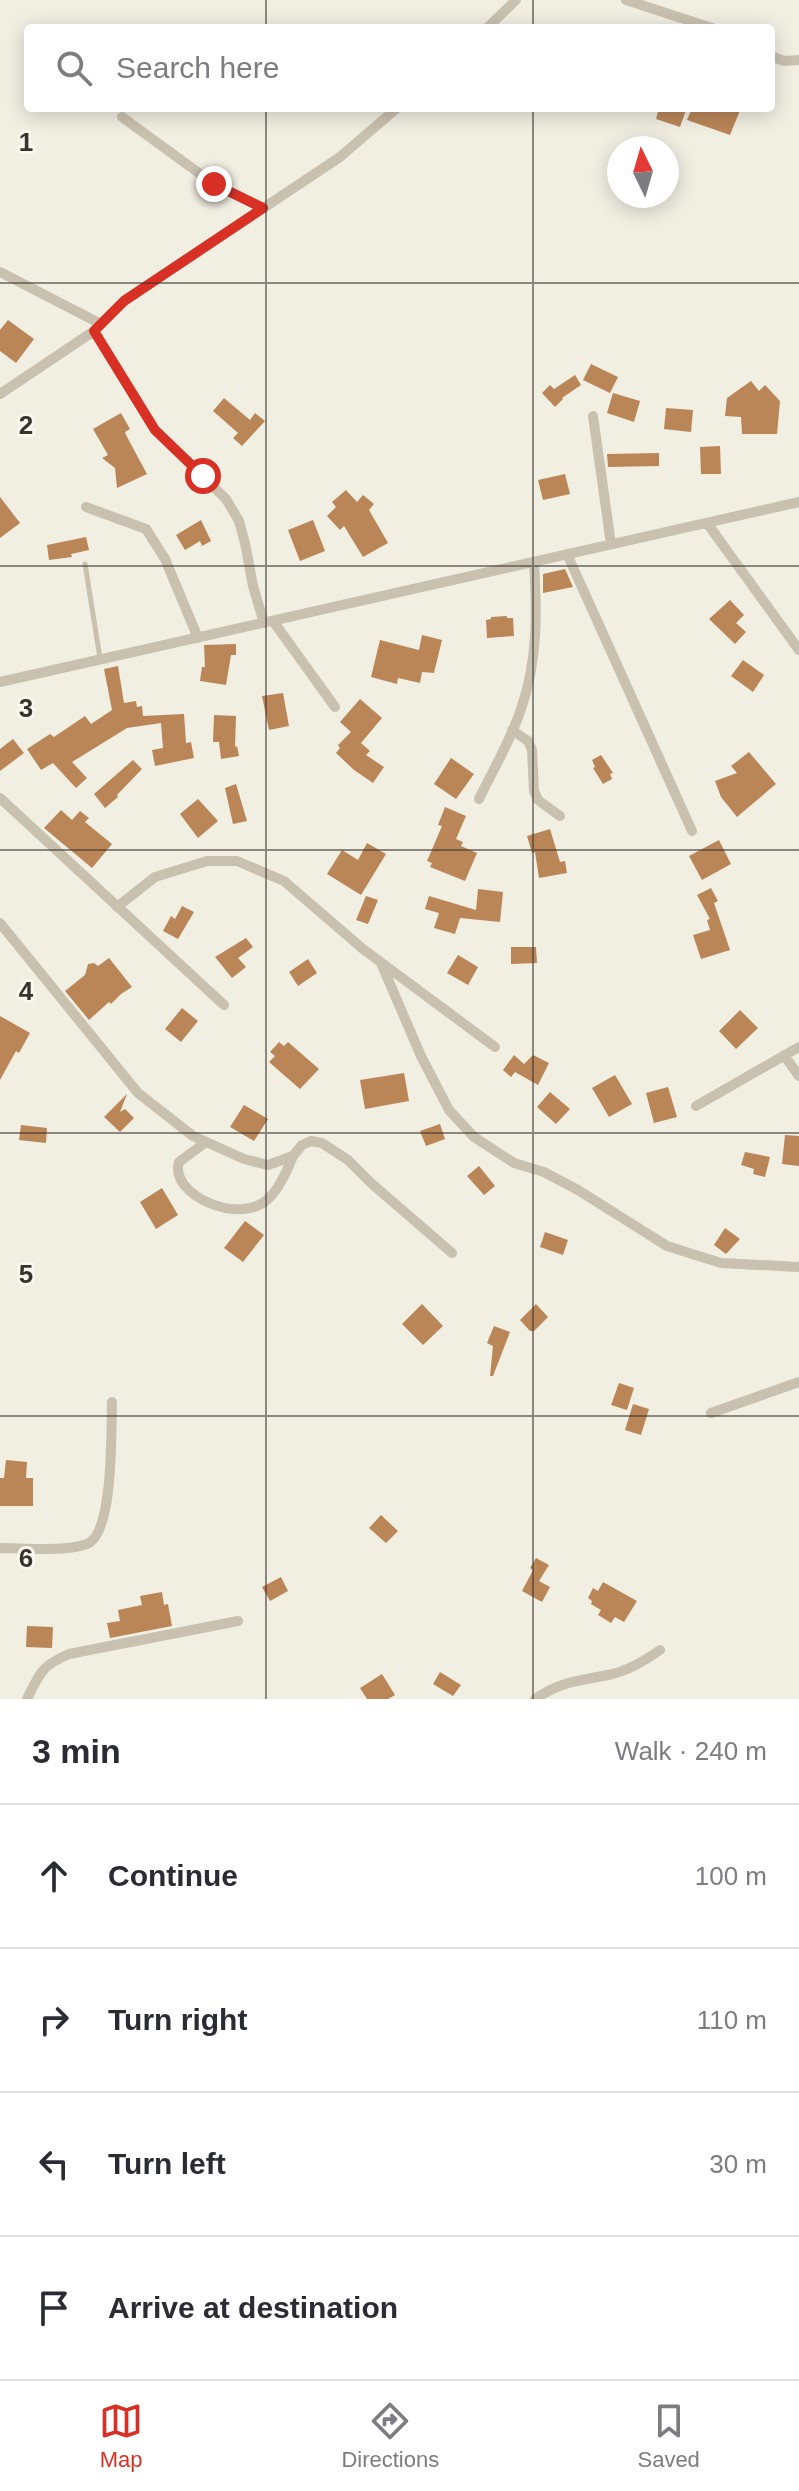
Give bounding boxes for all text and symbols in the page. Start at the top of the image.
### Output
search box [24,24,775,112]
icon: search [52,46,96,90]
text: Search here [116,51,279,84]
text: 1 [19,127,33,157]
north arrow [607,136,679,208]
route end [196,166,232,202]
text: 2 [19,410,33,440]
route start [185,458,221,494]
text: 3 [19,693,33,723]
text: 4 [19,976,34,1006]
text: 5 [19,1259,33,1289]
text: 6 [19,1543,33,1573]
text: 3 min [32,1732,121,1770]
text: Walk · 240 m [615,1736,767,1766]
icon: ahead [32,1854,76,1898]
text: Continue [108,1859,238,1892]
text: 100 m [695,1861,767,1891]
icon: right [32,1998,76,2042]
text: Turn right [108,2003,247,2036]
text: 110 m [697,2005,767,2035]
icon: left [32,2142,76,2186]
text: Turn left [108,2147,226,2180]
text: 30 m [709,2149,767,2179]
icon: arrive [32,2286,76,2330]
text: Arrive at destination [108,2291,398,2324]
tab: Map [99,2399,143,2473]
tab: Directions [341,2399,439,2473]
tab: Saved [637,2399,700,2473]

